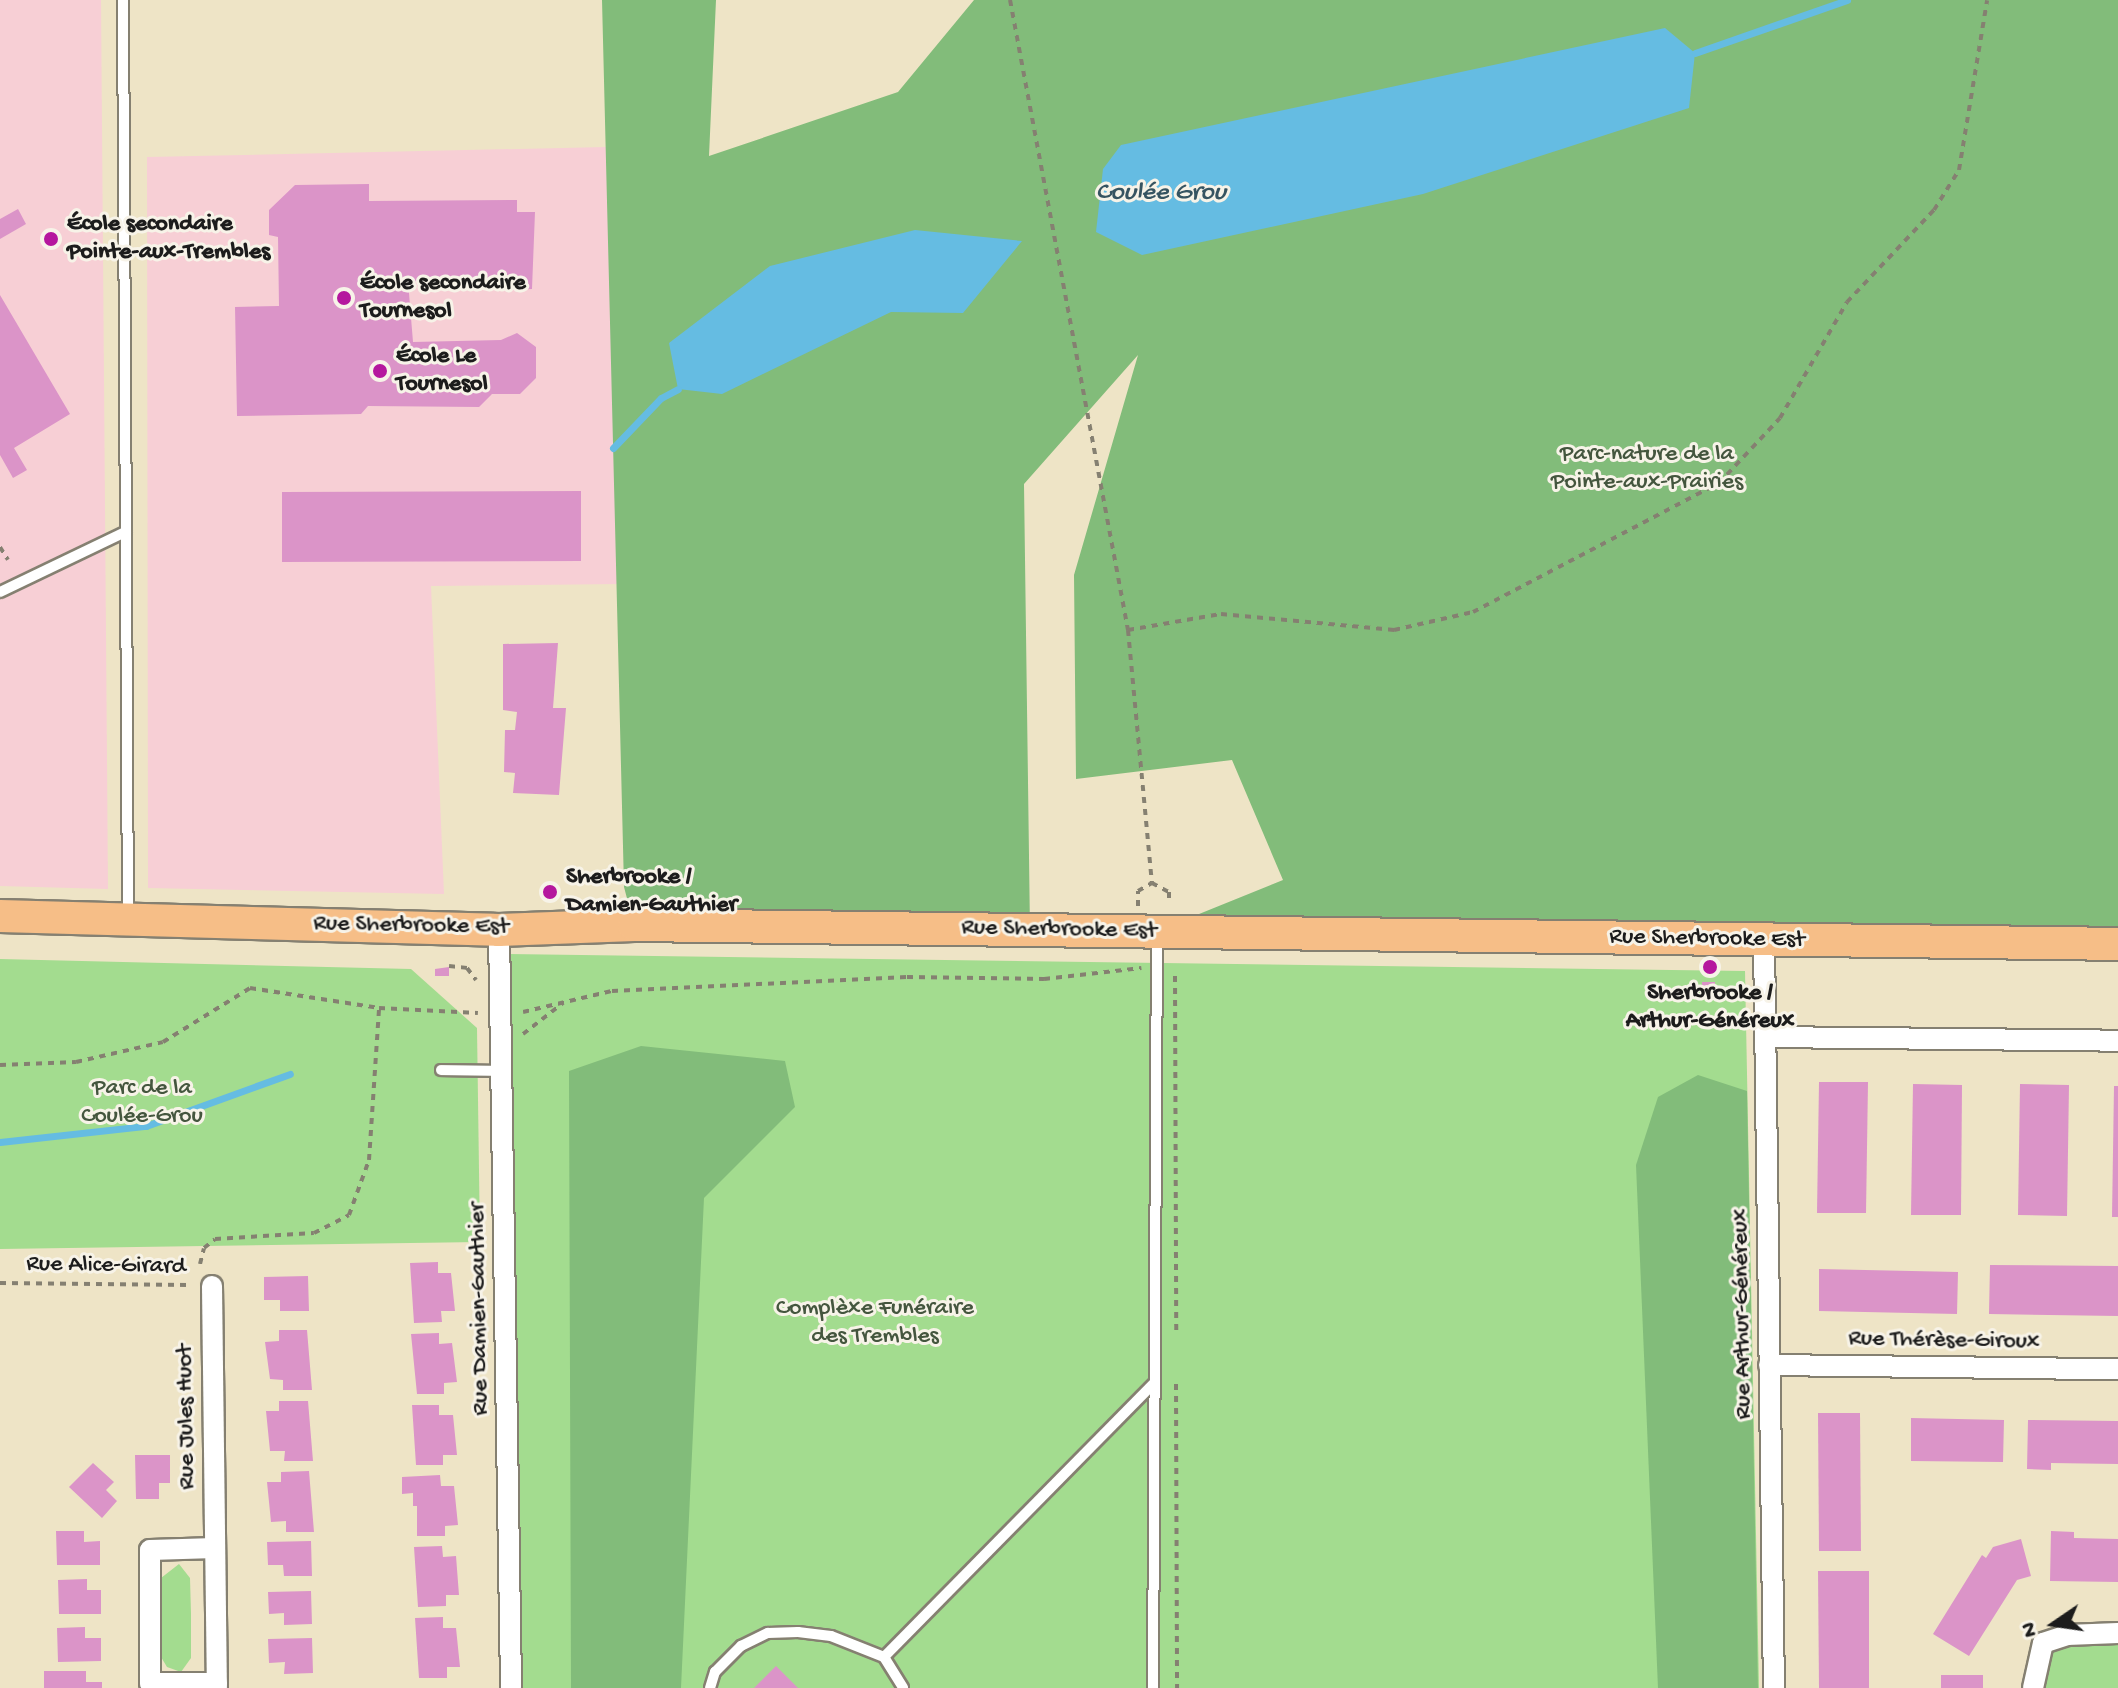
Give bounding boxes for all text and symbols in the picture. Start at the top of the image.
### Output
water label: Coulée Grou [1096,178,1226,210]
place label: École secondaire Pointe-aux-Trembles [67,211,270,267]
marker: École secondaire Pointe-aux-Trembles [42,230,60,248]
place label: École secondaire Tournesol [360,270,526,326]
marker: École secondaire Tournesol [335,289,353,307]
place label: École Le Tournesol [396,343,488,399]
marker: École Le Tournesol [371,362,389,380]
park label: Parc-nature de la Pointe-aux-Prairies [1551,441,1743,497]
place label: Sherbrooke / Damien-Gauthier [566,864,737,920]
marker: Sherbrooke / Damien-Gauthier [541,883,559,901]
street label: Rue Sherbrooke Est [313,910,509,942]
street label: Rue Sherbrooke Est [961,914,1157,946]
street label: Rue Sherbrooke Est [1609,923,1805,955]
marker: Sherbrooke / Arthur-Généreux [1701,958,1719,976]
place label: Sherbrooke / Arthur-Généreux [1626,980,1794,1036]
park label: Parc de la Coulée-Grou [81,1075,203,1131]
street label: Rue Damien-Gauthier [464,1202,496,1416]
street label: Rue Arthur-Généreux [1727,1208,1759,1420]
street label: Rue Alice-Girard [26,1250,186,1282]
park label: Complèxe Funéraire des Trembles [776,1295,974,1351]
street label: Rue Thérèse-Giroux [1848,1325,2040,1357]
street label: Rue Jules Huot [171,1344,203,1490]
north arrow [2014,1584,2094,1664]
text: N [2016,1619,2045,1639]

